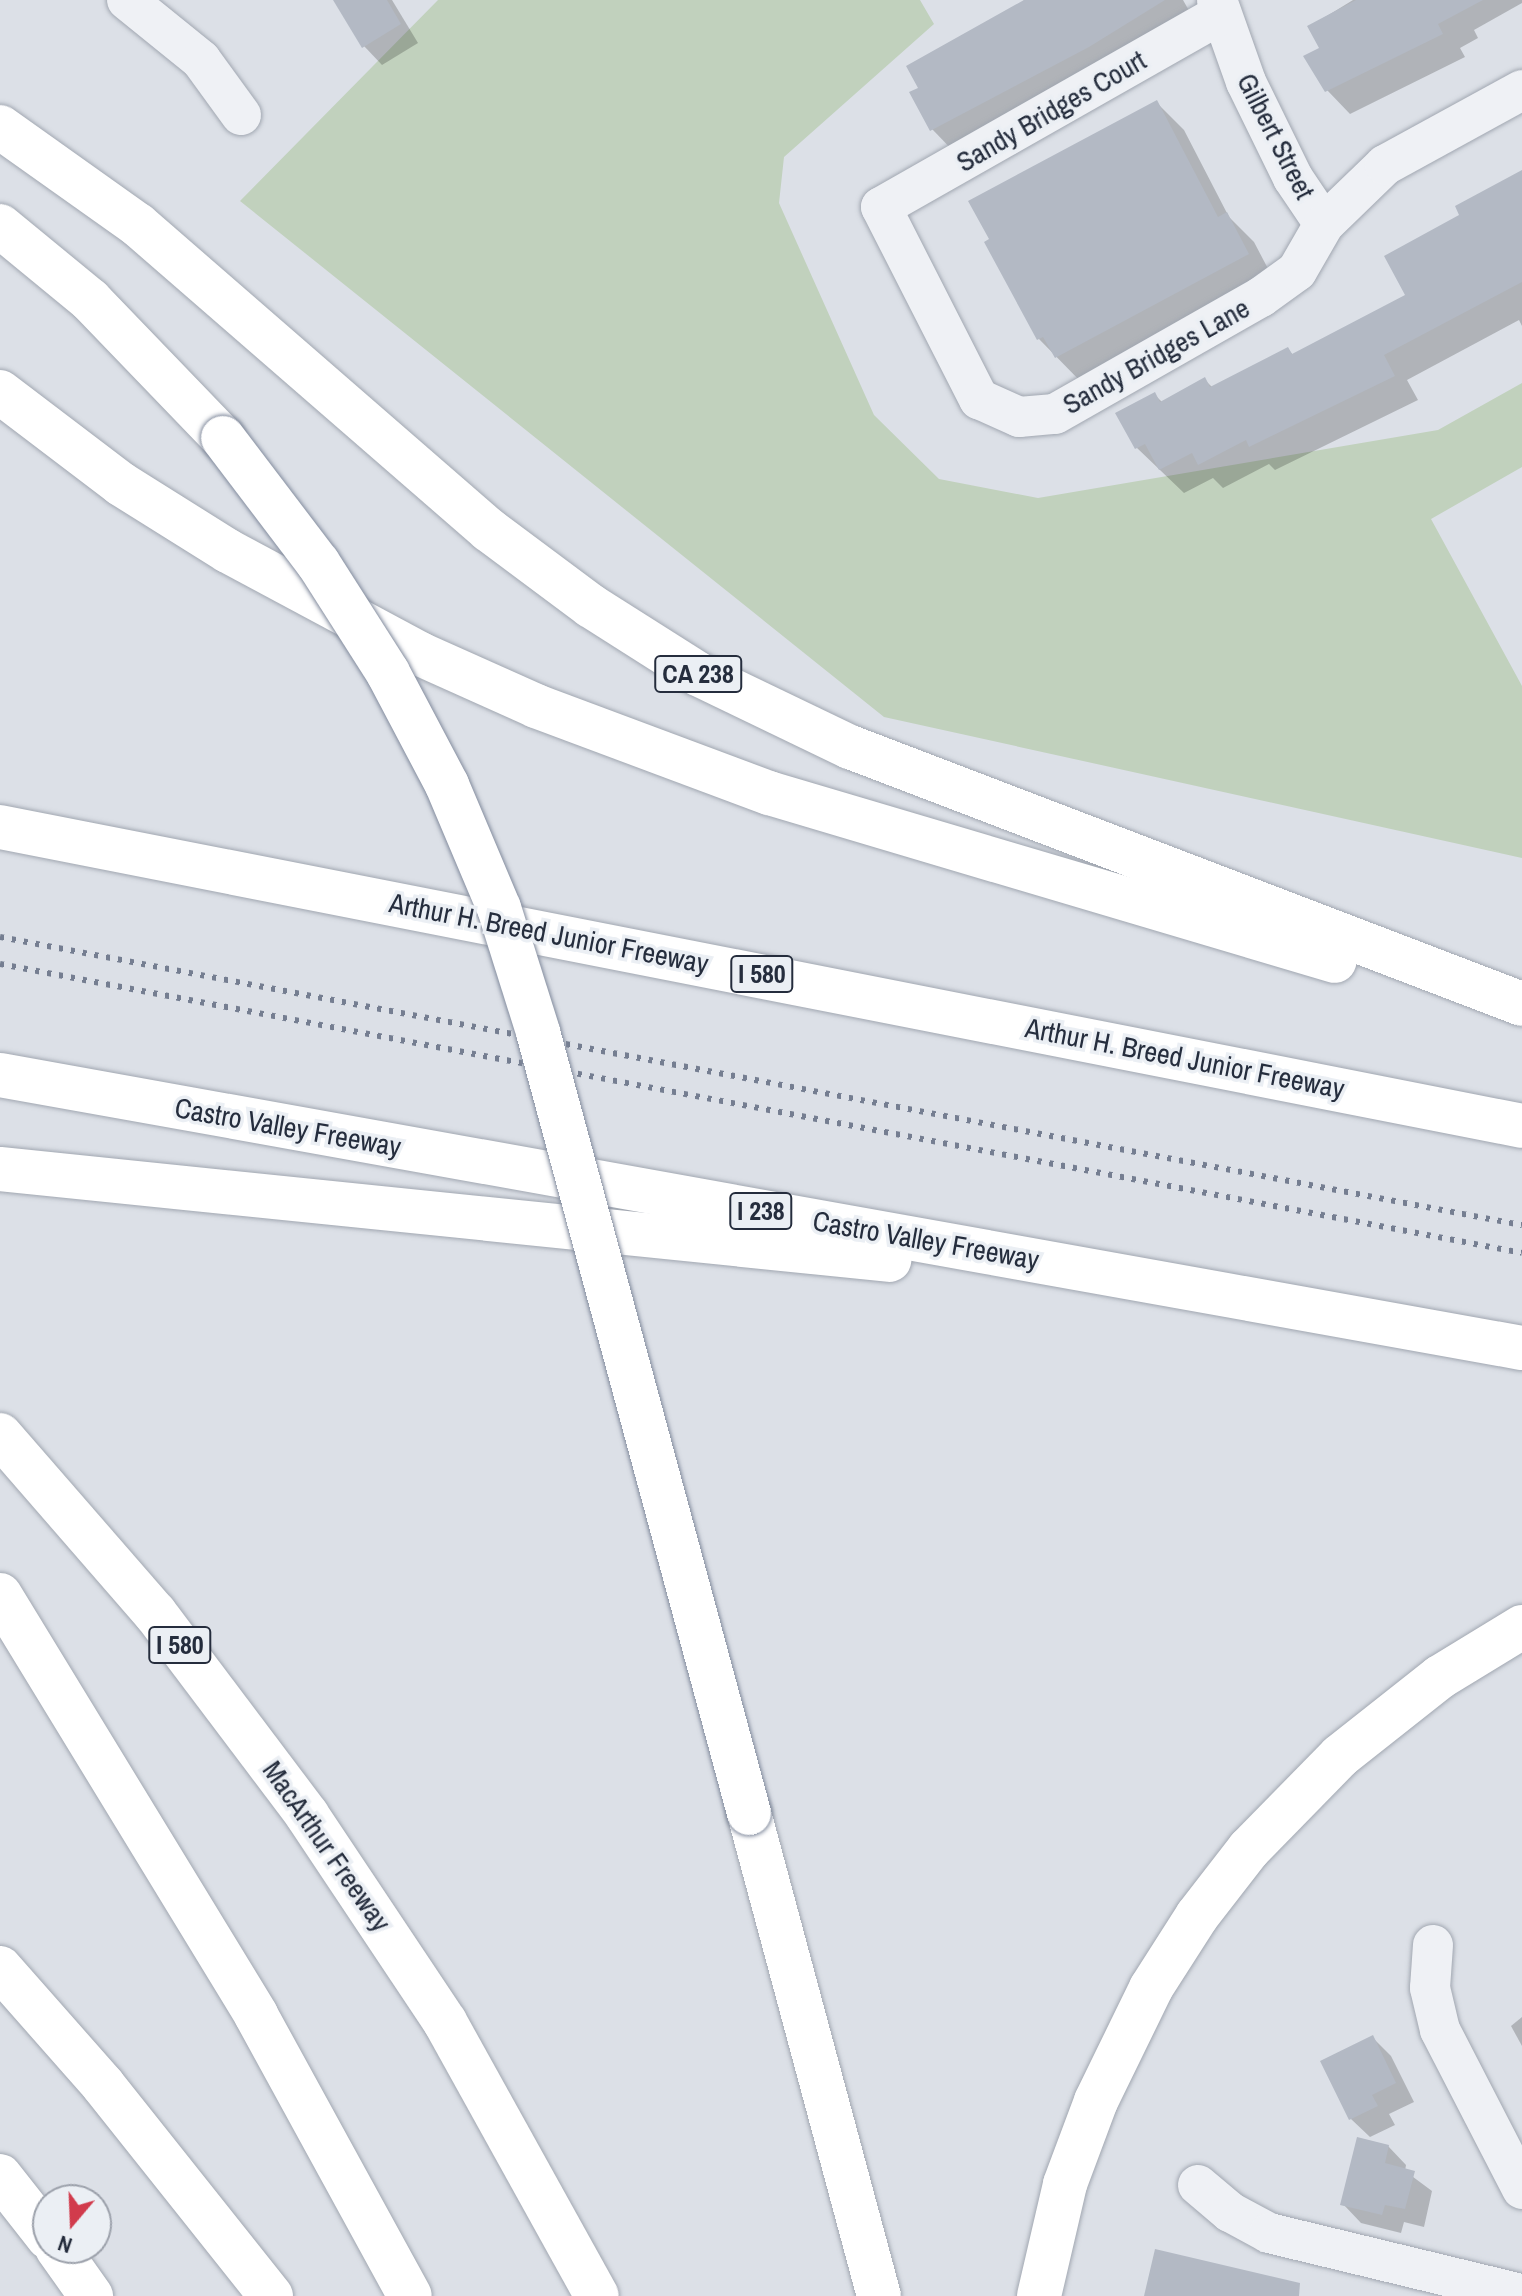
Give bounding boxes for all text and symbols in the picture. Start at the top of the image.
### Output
street label: Sandy Bridges Court [950,43,1152,179]
street label: Gilbert Street [1230,68,1322,204]
street label: Sandy Bridges Lane [1057,291,1255,421]
road number: CA 238 [652,652,744,696]
street label: Arthur H. Breed Junior Freeway [387,886,711,980]
road number: I 580 [730,952,794,996]
street label: Arthur H. Breed Junior Freeway [1023,1011,1347,1105]
street label: Castro Valley Freeway [172,1091,404,1163]
road number: I 238 [729,1189,793,1233]
street label: Castro Valley Freeway [810,1204,1042,1276]
road number: I 580 [148,1623,212,1667]
street label: MacArthur Freeway [256,1754,398,1938]
north arrow [32,2184,112,2264]
text: N [54,2228,76,2261]

